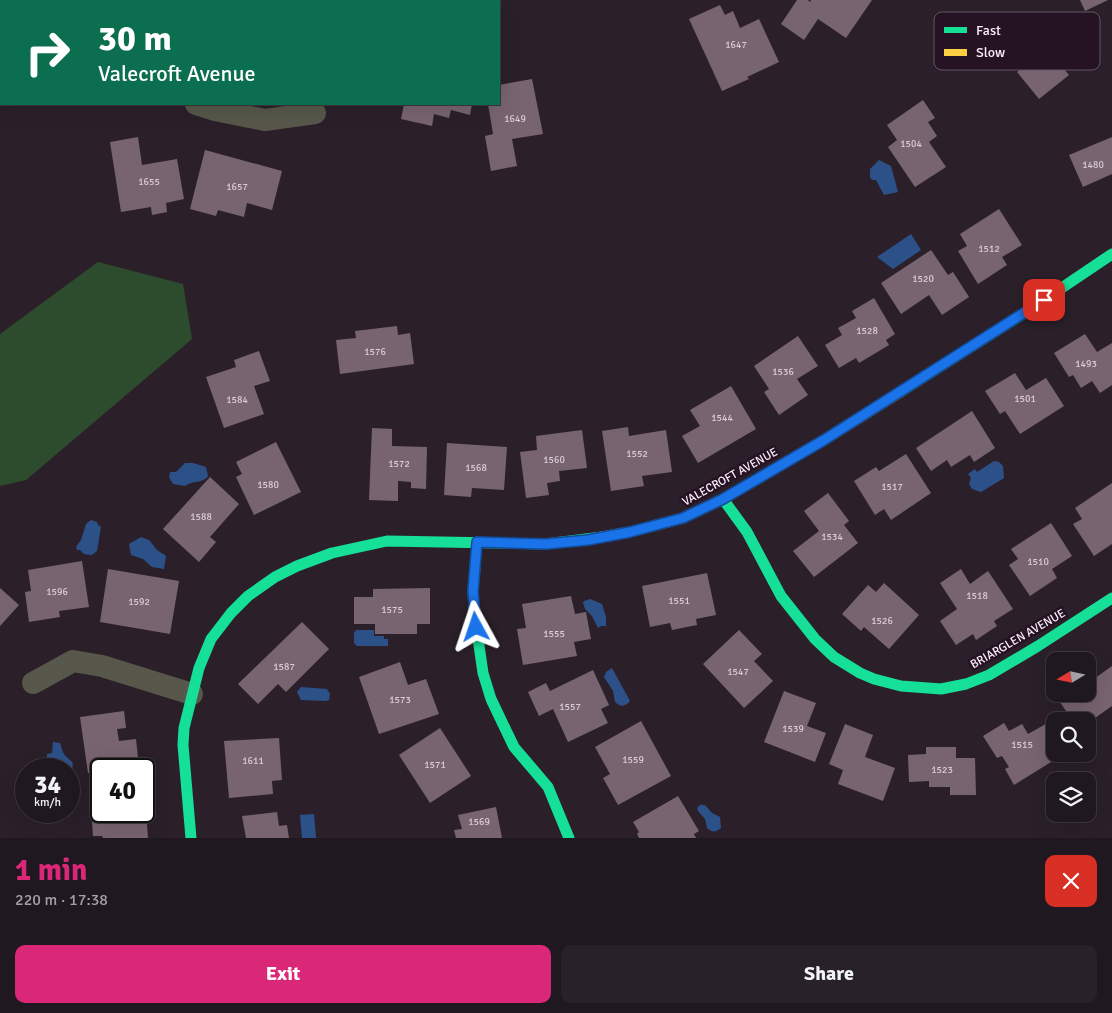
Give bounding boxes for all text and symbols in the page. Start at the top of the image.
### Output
legend [934,12,1100,70]
text: 30 m [98,17,172,60]
icon: right [15,20,80,85]
text: Fast [976,22,1001,39]
house number: 1647 [725,39,747,51]
text: Slow [976,44,1005,61]
text: Valecroft Avenue [98,60,256,87]
house number: 1649 [504,113,526,125]
house number: 1504 [900,138,922,150]
house number: 1480 [1082,159,1104,171]
house number: 1655 [138,176,160,188]
house number: 1657 [226,181,248,193]
house number: 1512 [978,243,1000,255]
house number: 1520 [912,273,934,285]
pin [1023,279,1065,321]
icon: arrive [1030,286,1058,314]
house number: 1528 [856,325,878,337]
house number: 1576 [364,346,386,358]
house number: 1493 [1075,358,1097,370]
house number: 1536 [772,366,794,378]
house number: 1501 [1014,393,1036,405]
house number: 1584 [226,394,248,406]
house number: 1544 [711,412,733,424]
street label: VALECROFT AVENUE [680,444,781,509]
house number: 1552 [626,448,648,460]
house number: 1560 [543,454,565,466]
house number: 1572 [388,458,410,470]
house number: 1568 [465,462,487,474]
house number: 1580 [257,479,279,491]
house number: 1517 [881,481,903,493]
house number: 1588 [190,511,212,523]
house number: 1534 [821,531,843,543]
house number: 1510 [1027,556,1049,568]
house number: 1596 [46,586,68,598]
house number: 1518 [966,590,988,602]
house number: 1551 [668,595,690,607]
house number: 1592 [128,596,150,608]
position arrow [449,600,501,652]
house number: 1575 [381,604,403,616]
street label: BRIARGLEN AVENUE [968,606,1068,672]
house number: 1526 [871,615,893,627]
house number: 1555 [543,628,565,640]
north arrow [1046,652,1096,702]
map controls [1046,652,1096,822]
house number: 1587 [273,661,295,673]
house number: 1547 [727,666,749,678]
house number: 1573 [389,694,411,706]
house number: 1557 [559,701,581,713]
button: search [1046,712,1096,762]
house number: 1539 [782,723,804,735]
house number: 1515 [1011,739,1033,751]
house number: 1559 [622,754,644,766]
house number: 1611 [242,755,264,767]
speed limit sign: 40 [90,758,155,823]
house number: 1571 [424,759,446,771]
house number: 1523 [931,764,953,776]
text: 34 [34,769,61,800]
button: layers [1046,772,1096,822]
text: km/h [34,795,61,810]
house number: 1569 [468,816,490,828]
text: 1 min [15,852,87,889]
button: close [1045,855,1097,907]
text: 220 m · 17:38 [15,890,108,910]
button: Exit [15,945,551,1003]
button: Share [561,945,1097,1003]

